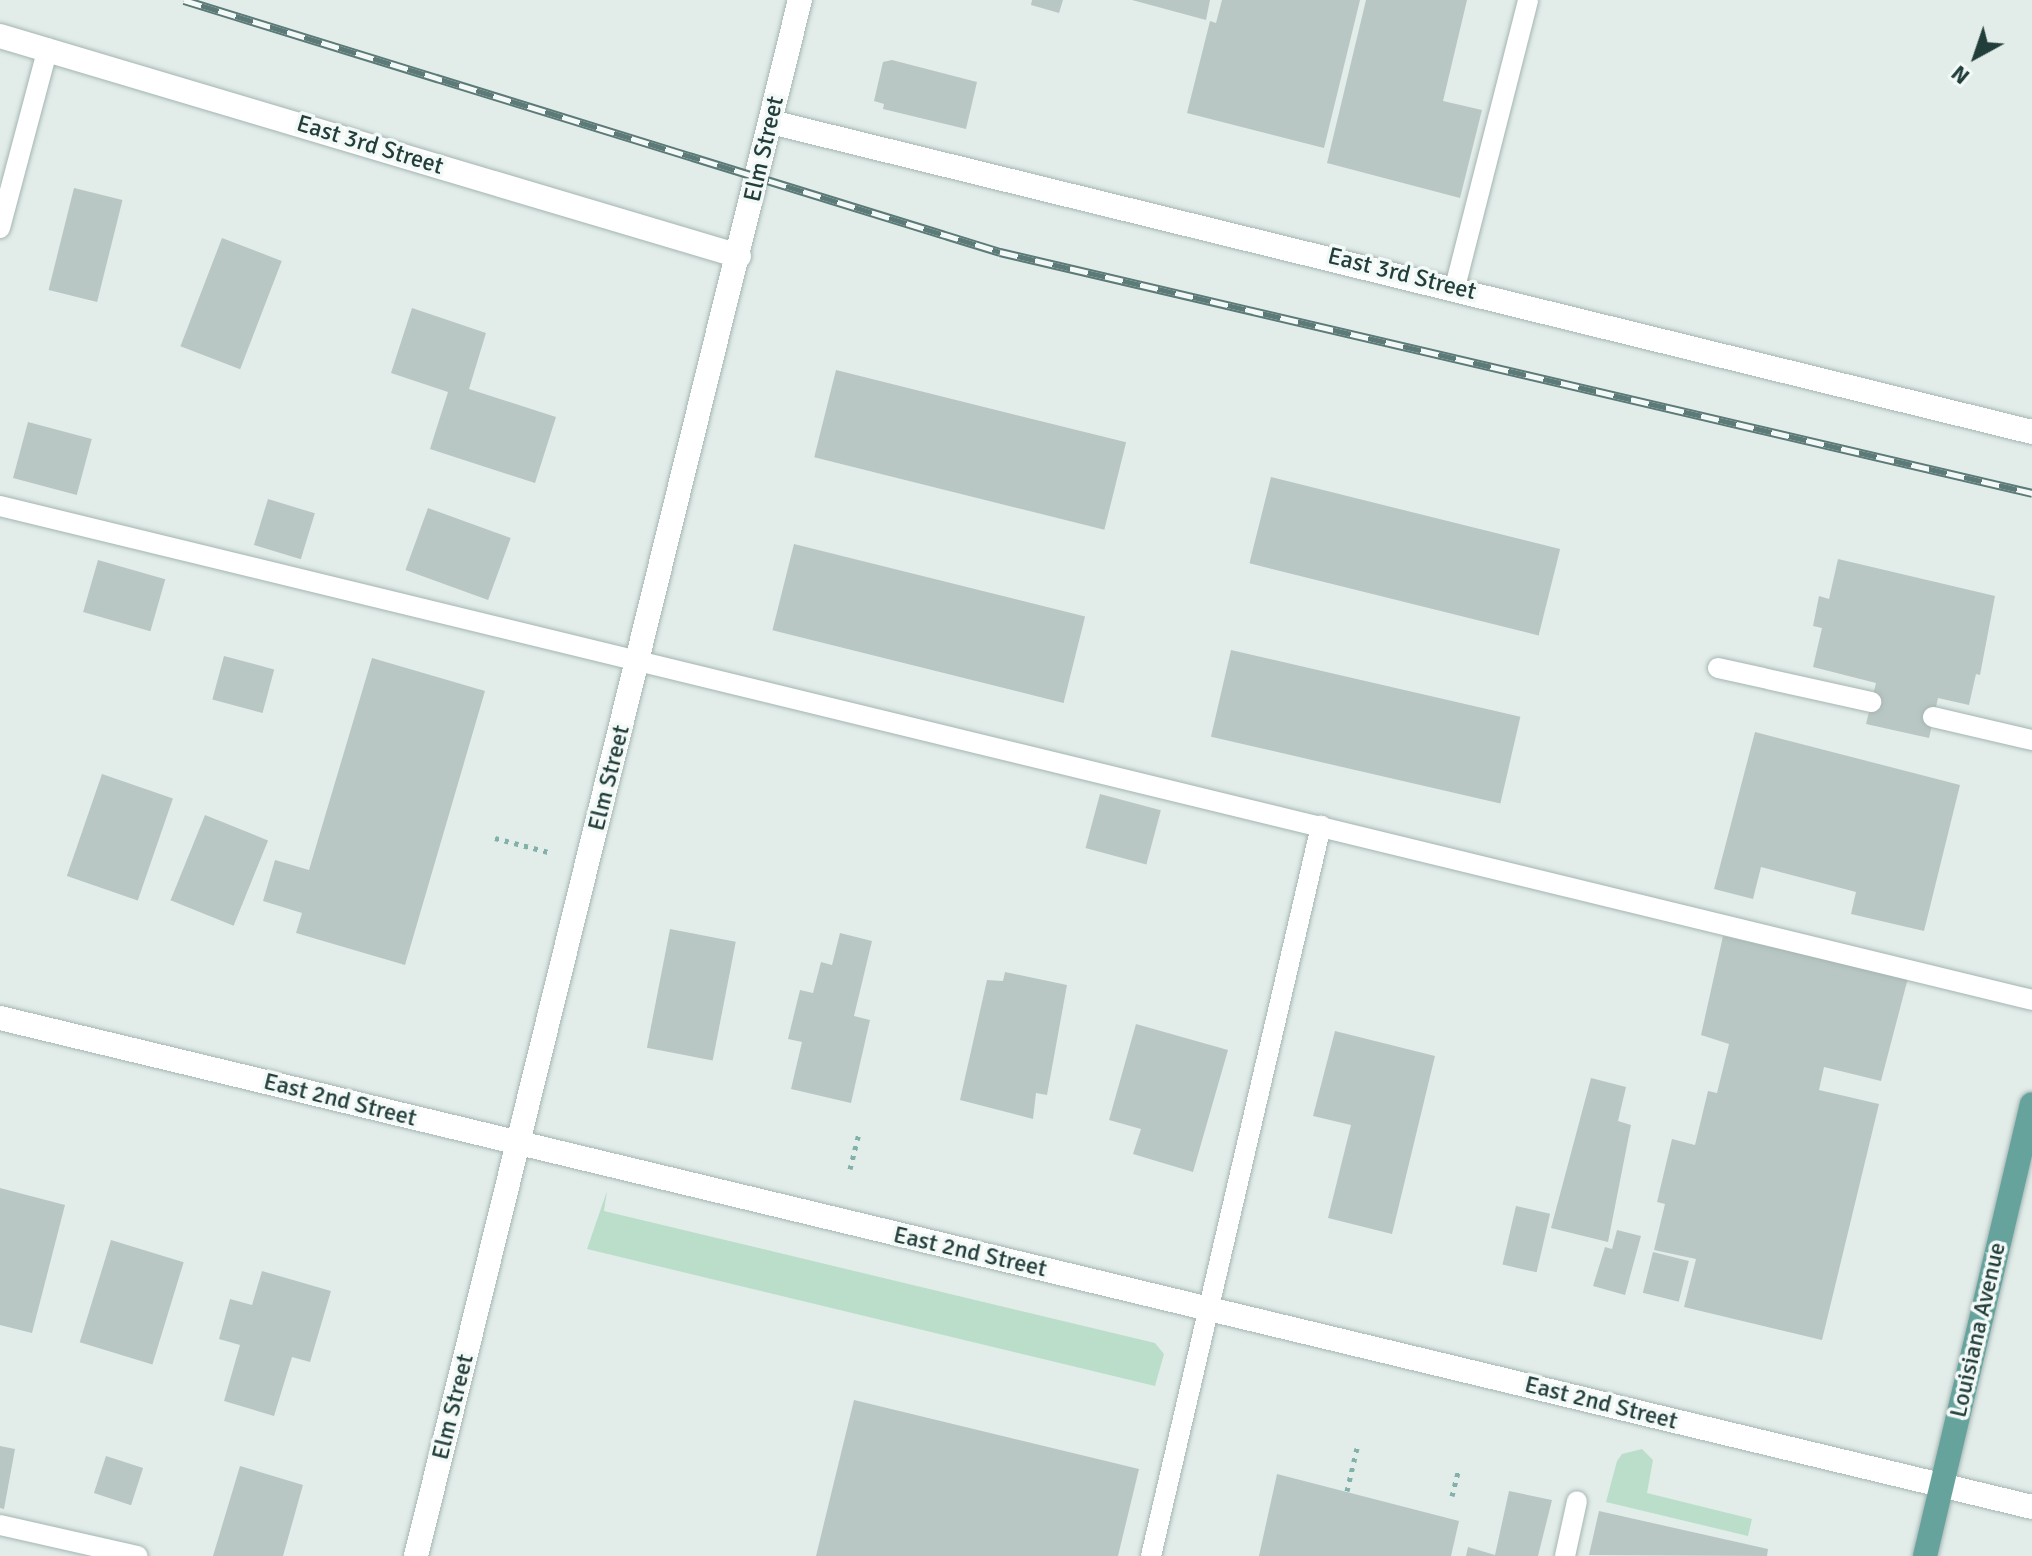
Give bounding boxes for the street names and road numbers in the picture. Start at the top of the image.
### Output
street label: Elm Street [738,93,790,205]
street label: East 3rd Street [293,109,447,181]
street label: East 3rd Street [1325,242,1479,306]
street label: Elm Street [582,722,636,834]
street label: East 2nd Street [261,1067,419,1133]
street label: East 2nd Street [891,1220,1049,1284]
street label: Louisiana Avenue [1944,1240,2012,1420]
street label: Elm Street [426,1351,480,1463]
street label: East 2nd Street [1522,1370,1680,1436]

